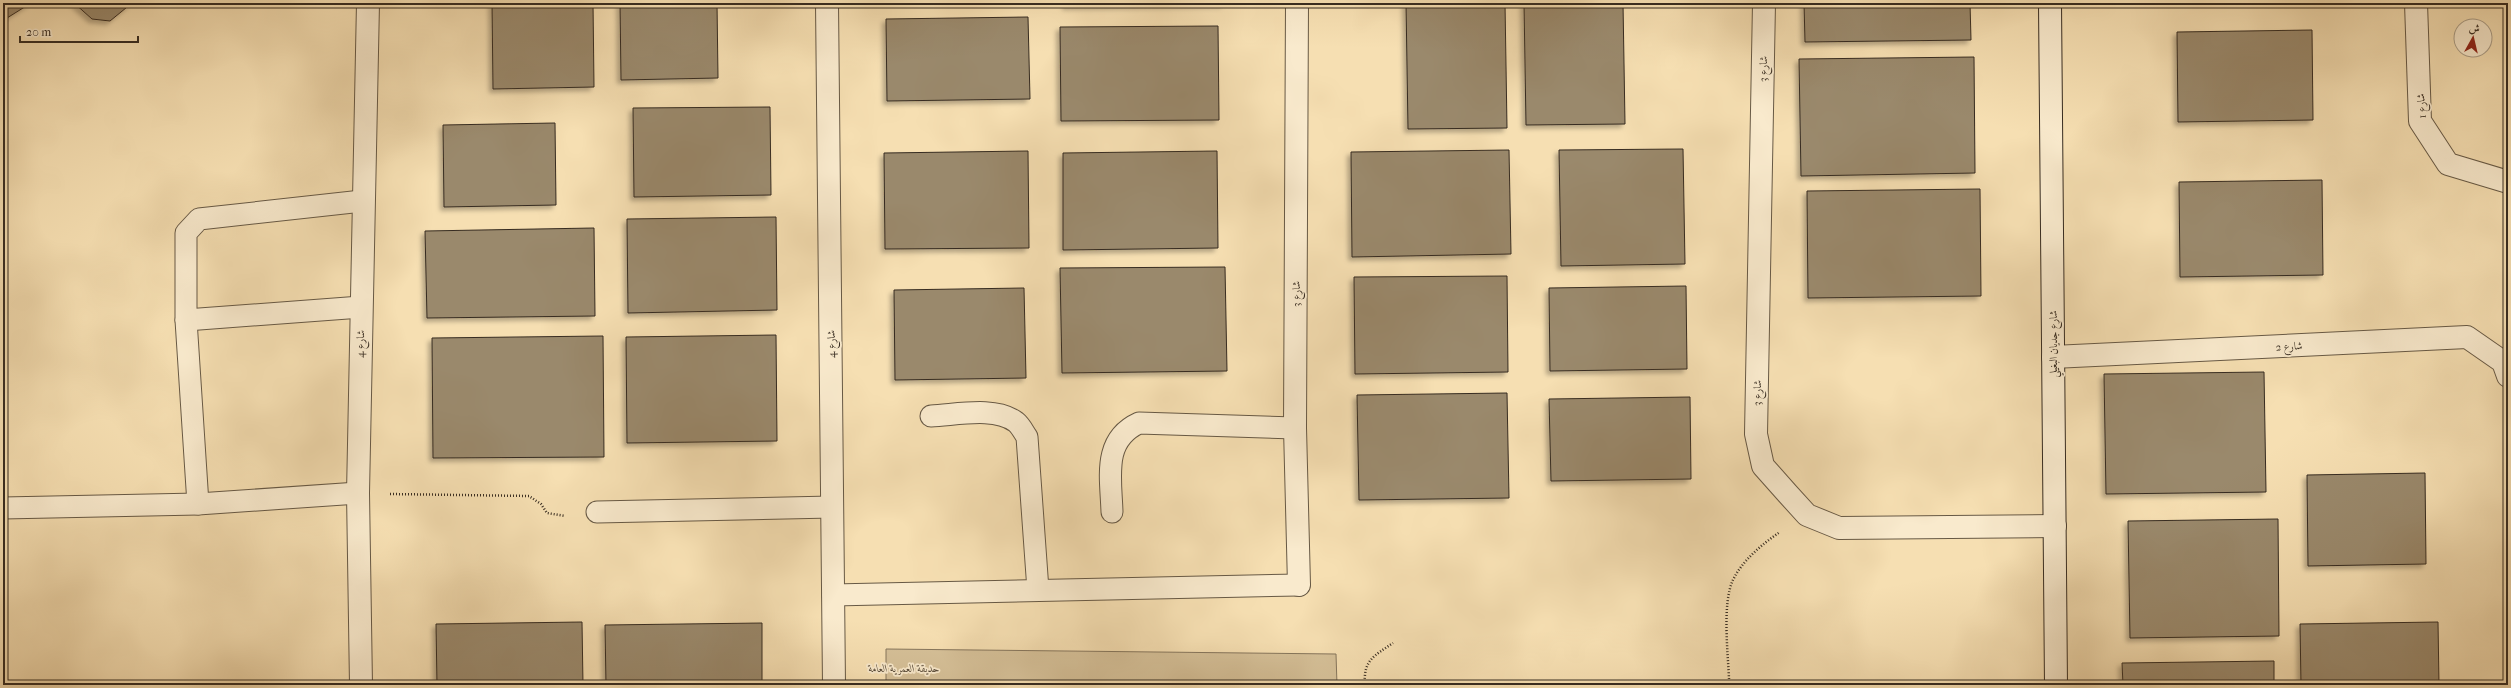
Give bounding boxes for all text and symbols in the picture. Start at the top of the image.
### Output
scale bar [20,18,138,44]
north arrow [2453,18,2493,58]
text: ش [2468,21,2481,36]
text: 20 m [26,25,51,39]
street label: شارع 3 [1757,56,1773,82]
street label: شارع 1 [2414,92,2432,119]
street label: شارع 3 [1290,281,1306,307]
street label: شارع جديان البغيلي [2047,310,2064,378]
street label: شارع 4 [354,330,370,358]
street label: شارع 4 [825,330,841,358]
street label: شارع 2 [2275,339,2303,357]
street label: شارع 3 [1751,380,1767,406]
park label: حديقة العمرية العامة [867,662,940,676]

